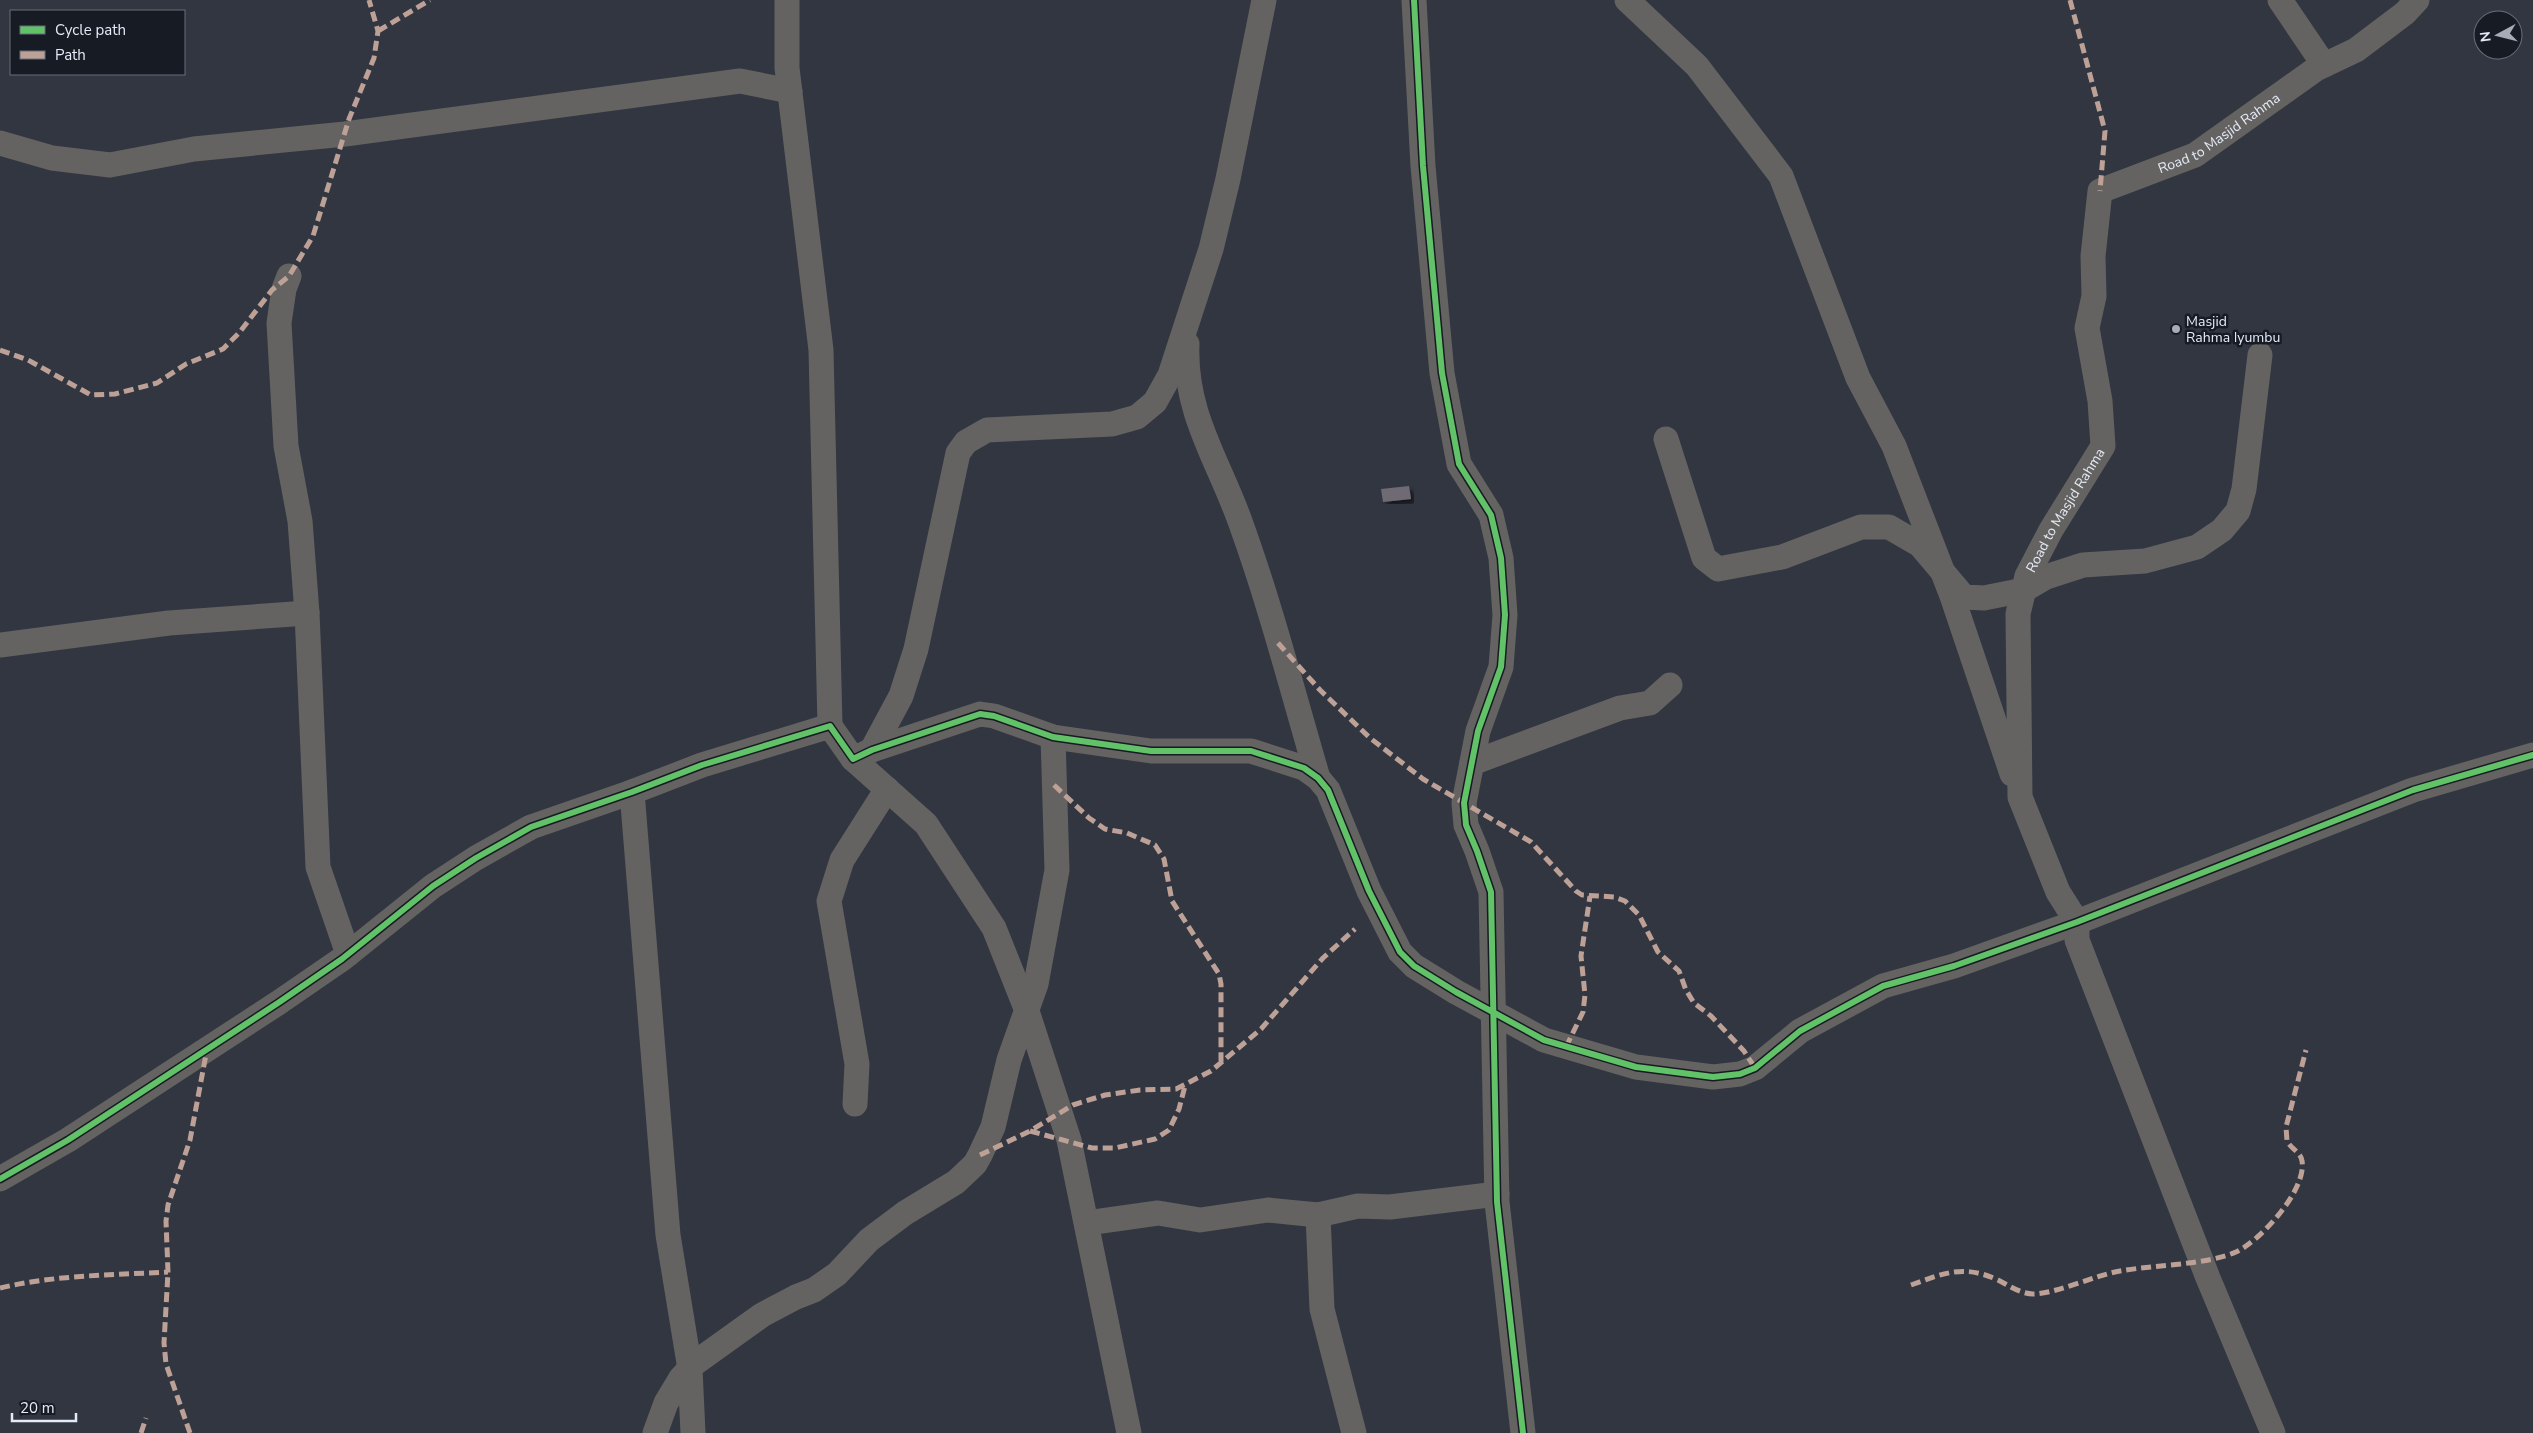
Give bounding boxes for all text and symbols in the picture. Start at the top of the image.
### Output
legend [10,10,185,75]
north arrow [2473,10,2523,60]
text: Cycle path [55,20,126,40]
text: N [2476,30,2496,43]
text: Path [55,45,86,65]
street label: Road to Masjid Rahma [2155,89,2284,178]
place label: Masjid Rahma Iyumbu [2186,312,2280,347]
marker: Masjid Rahma Iyumbu [2170,323,2182,335]
street label: Road to Masjid Rahma [2022,445,2109,576]
scale bar [12,1390,76,1422]
text: 20 m [20,1398,55,1418]

